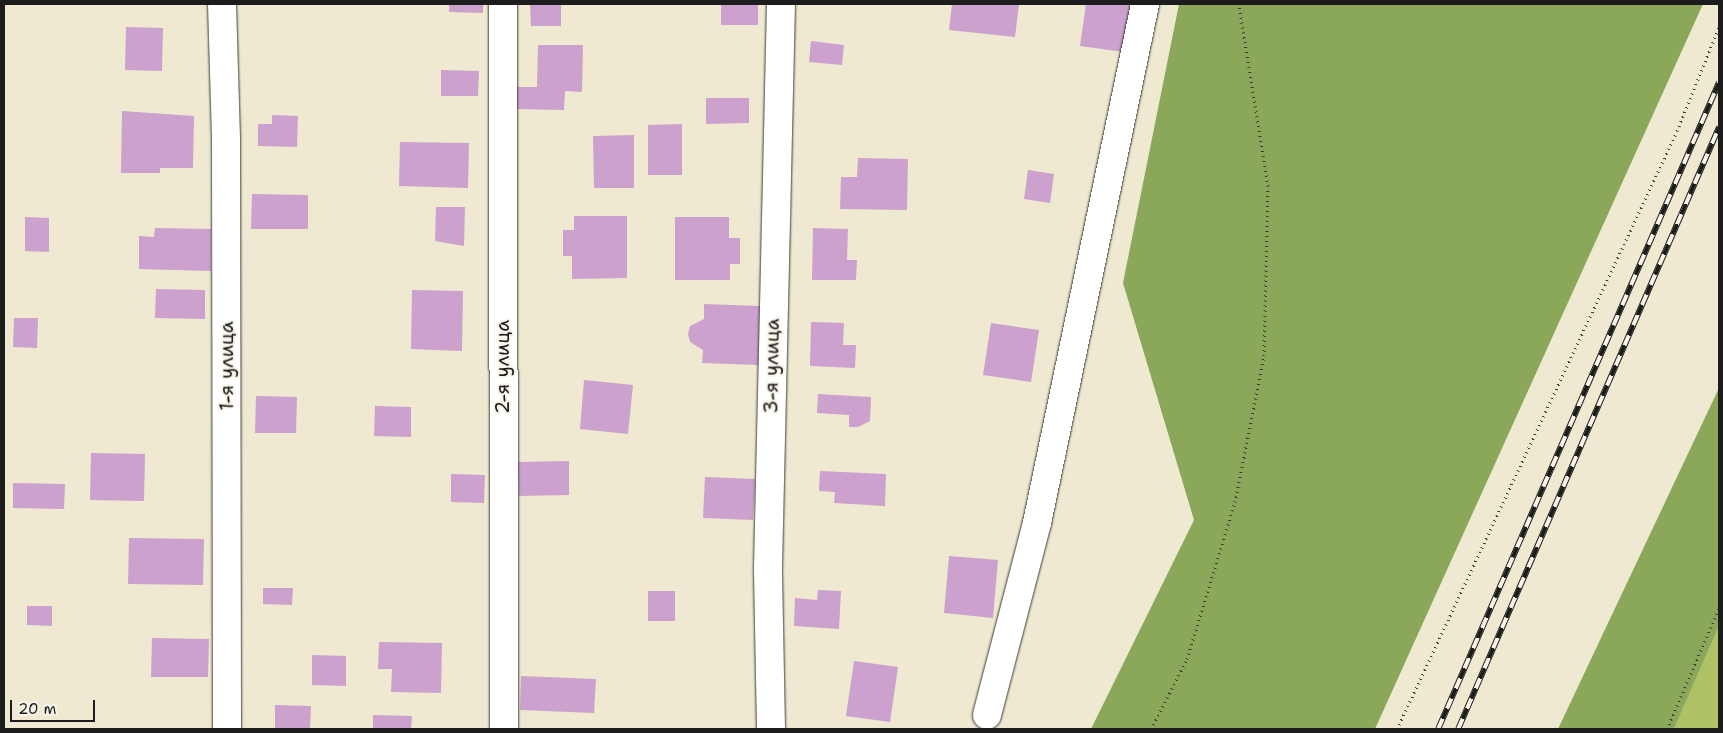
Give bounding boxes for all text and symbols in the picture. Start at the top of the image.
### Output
street label: 3-я улица [760,318,784,414]
street label: 2-я улица [492,320,514,414]
street label: 1-я улица [216,321,238,411]
scale bar [12,690,98,722]
text: 20 m [18,699,57,719]

